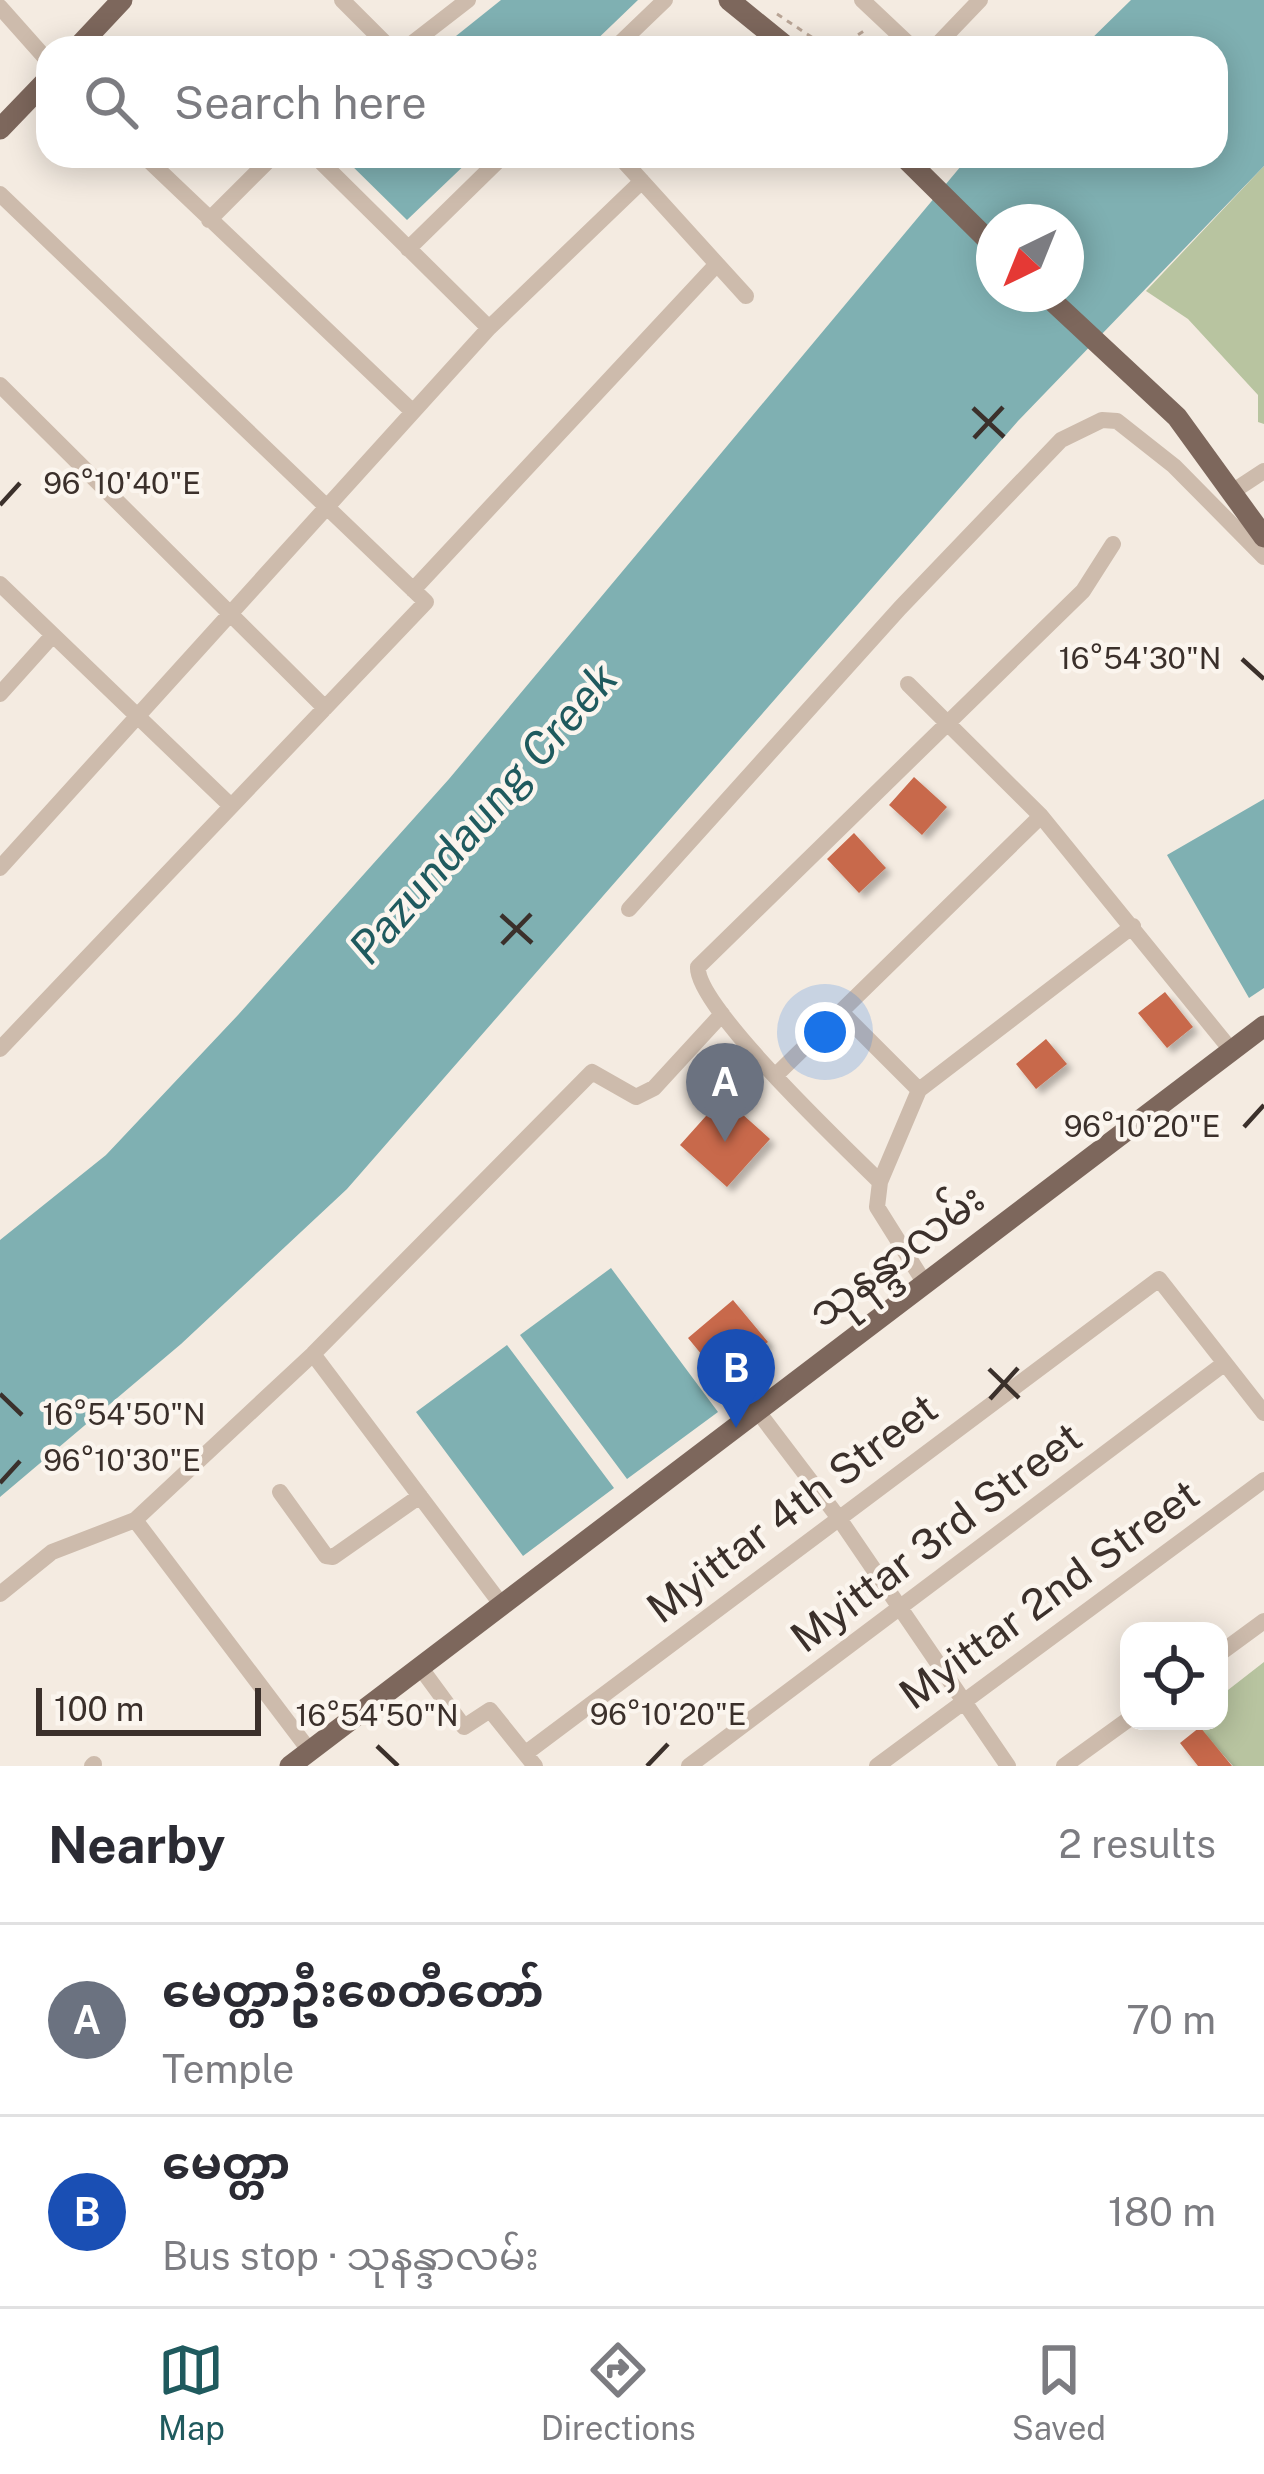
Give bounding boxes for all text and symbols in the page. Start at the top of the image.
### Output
search box [36,36,1228,168]
icon: search [78,69,144,135]
text: Search here [174,76,427,129]
north arrow [976,204,1084,312]
text: 96°10'40"E [43,465,201,501]
text: 16°54'30"N [1059,640,1221,676]
water label: Pazundaung Creek [338,651,628,974]
your location [795,1002,855,1062]
pin: A [686,1043,764,1142]
text: 96°10'20"E [1064,1108,1220,1144]
street label: သုနန္ဒာလမ်း [797,1171,1000,1346]
pin: B [697,1329,775,1428]
street label: Myittar 4th Street [637,1383,946,1633]
text: 16°54'50"N [42,1396,206,1432]
street label: Myittar 3rd Street [781,1411,1091,1662]
text: 96°10'30"E [43,1442,201,1478]
street label: Myittar 2nd Street [890,1469,1208,1719]
map controls [1120,1622,1228,1730]
button: locate [1120,1622,1228,1730]
scale bar [36,1682,261,1735]
text: 100 m [54,1690,144,1728]
text: 96°10'20"E [590,1696,746,1732]
text: 16°54'50"N [295,1697,459,1733]
text: Nearby [48,1815,225,1874]
text: 2 results [1059,1821,1216,1867]
text: မေတ္တာဦးစေတီတော် [162,1964,544,2017]
text: A [73,1997,101,2043]
text: 70 m [1126,1997,1216,2043]
text: Temple [162,2046,294,2092]
text: မေတ္တာ [162,2136,290,2189]
text: B [74,2189,100,2235]
text: 180 m [1108,2189,1216,2235]
text: Bus stop · သုနန္ဒာလမ်း [162,2233,539,2279]
tab: Map [158,2337,225,2447]
tab: Directions [541,2337,696,2447]
tab: Saved [1012,2337,1106,2447]

